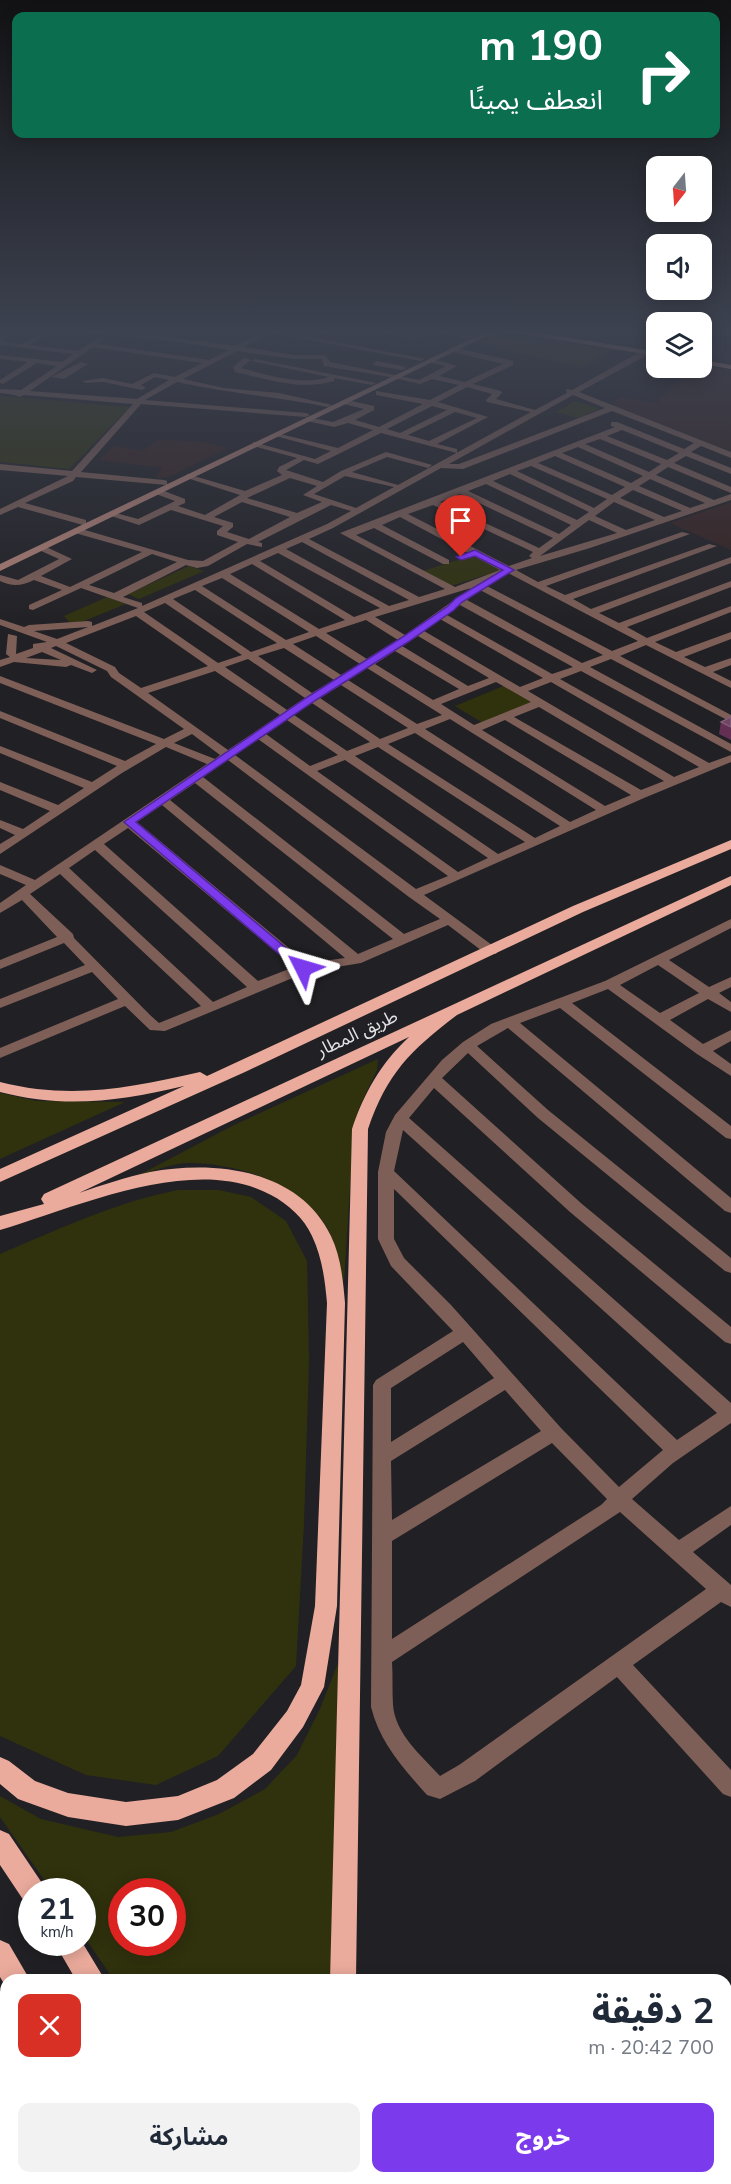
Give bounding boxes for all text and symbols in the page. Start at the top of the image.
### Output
text: 190 m [479,18,603,75]
icon: right [624,36,702,114]
text: انعطف يمينًا [469,82,603,119]
north arrow [646,156,712,222]
map controls [646,156,712,378]
button: sound [646,234,712,300]
button: layers [646,312,712,378]
pin [435,495,486,557]
icon: arrive [444,504,477,537]
position arrow [271,936,335,1000]
street label: طريق المطار [311,1004,402,1063]
speed limit sign: 30 [108,1878,186,1956]
text: 21 [39,1889,75,1930]
text: km/h [40,1922,74,1942]
text: 2 دقيقة [592,1987,714,2036]
button: close [18,1994,81,2057]
text: 700 m · 20:42 [588,2034,714,2061]
button: مشاركة [18,2103,360,2172]
button: خروج [372,2103,714,2172]

